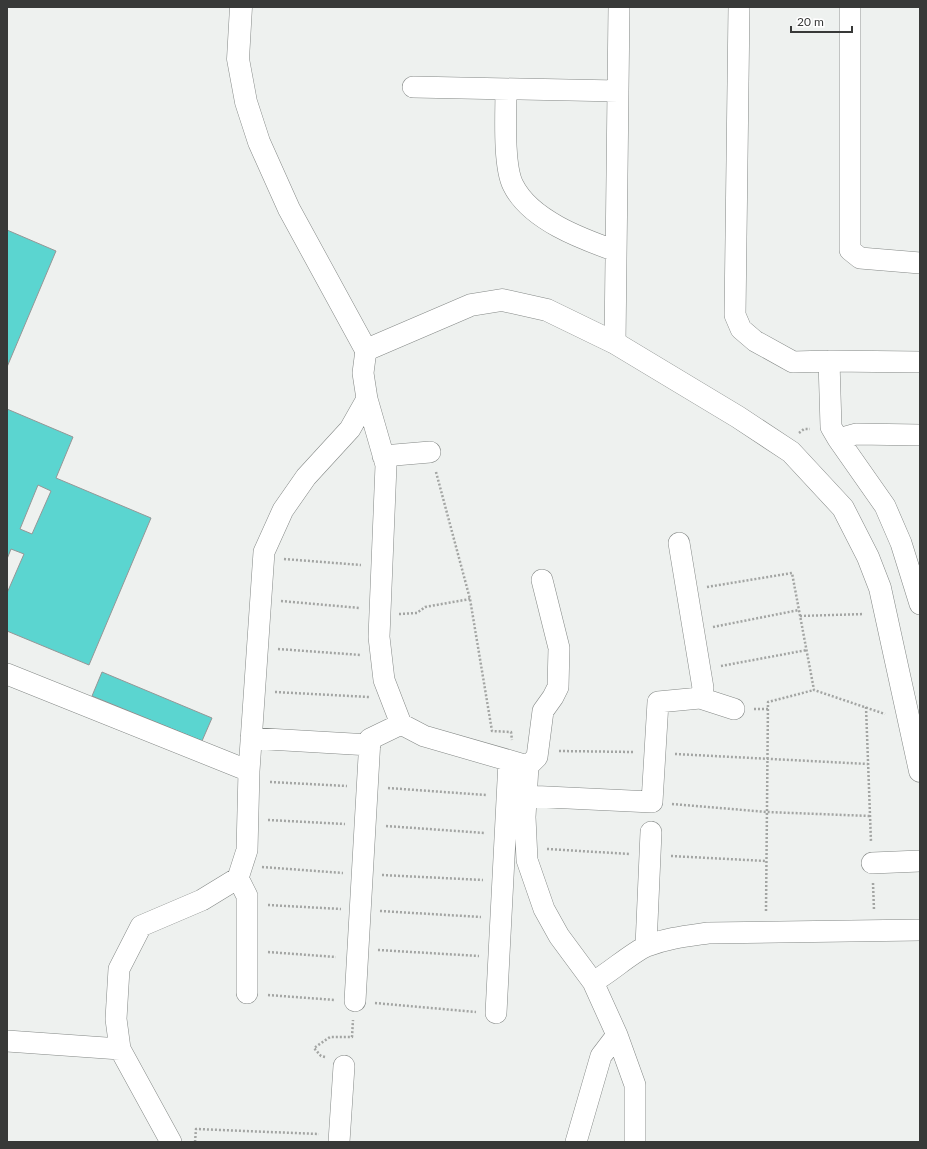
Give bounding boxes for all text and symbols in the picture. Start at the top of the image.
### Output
scale bar [791,8,852,34]
text: 20 m [797,14,824,29]

